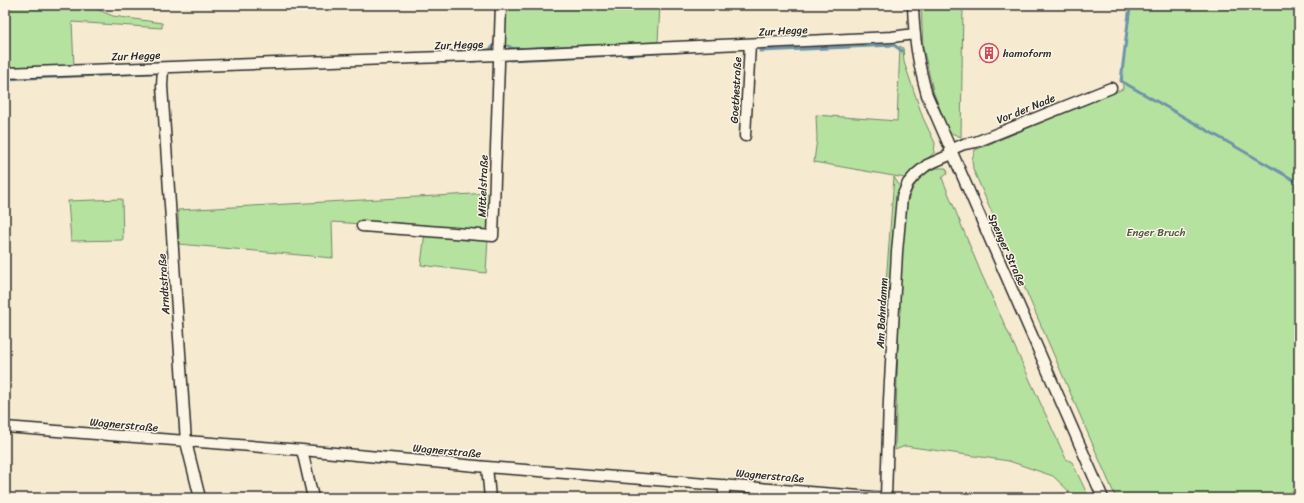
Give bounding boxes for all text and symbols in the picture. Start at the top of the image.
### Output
street label: Zur Hegge [758,20,809,42]
street label: Zur Hegge [434,35,485,55]
building icon: hamoform [978,42,1000,64]
place label: hamoform [1002,44,1052,63]
street label: Zur Hegge [111,46,162,66]
street label: Goethestraße [725,56,747,124]
street label: Vor der Nade [994,88,1059,129]
street label: Mittelstraße [472,154,494,218]
street label: Spenger Straße [982,211,1032,290]
park label: Enger Bruch [1126,223,1186,242]
street label: Arndtstraße [152,253,176,316]
street label: Am Bahndamm [871,277,893,350]
street label: Wagnerstraße [89,413,159,437]
street label: Wagnerstraße [412,439,482,463]
street label: Wagnerstraße [735,464,805,488]

